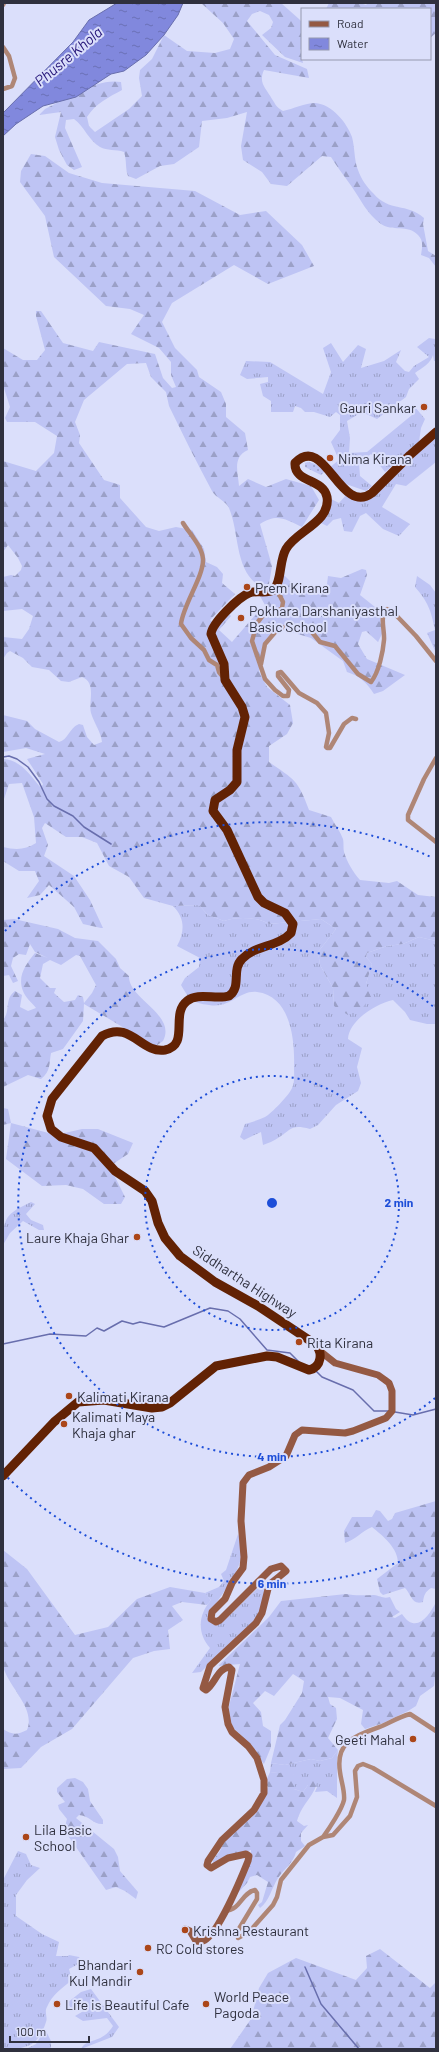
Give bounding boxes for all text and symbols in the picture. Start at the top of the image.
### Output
legend [301,8,431,60]
text: Road [337,16,364,30]
water label: Phusre Khola [30,22,106,90]
text: Water [337,36,369,50]
place label: Gauri Sankar [339,399,416,416]
marker: Gauri Sankar [419,402,429,412]
place label: Nima Kirana [338,450,412,467]
marker: Nima Kirana [325,453,335,463]
place label: Prem Kirana [255,579,329,596]
marker: Prem Kirana [242,582,252,592]
place label: Pokhara Darshaniyasthal Basic School [249,602,398,635]
marker: Pokhara Darshaniyasthal Basic School [236,613,246,623]
text: 2 min [385,1195,413,1209]
centre of rings [265,1196,279,1210]
place label: Laure Khaja Ghar [26,1229,129,1246]
marker: Laure Khaja Ghar [132,1232,142,1242]
street label: Siddhartha Highway [190,1241,301,1321]
place label: Rita Kirana [307,1334,373,1351]
marker: Rita Kirana [294,1337,304,1347]
place label: Kalimati Kirana [77,1388,169,1405]
marker: Kalimati Kirana [64,1391,74,1401]
place label: Kalimati Maya Khaja ghar [72,1408,155,1441]
marker: Kalimati Maya Khaja ghar [59,1419,69,1429]
text: 4 min [257,1449,287,1463]
text: 6 min [258,1576,286,1590]
place label: Geeti Mahal [335,1731,405,1748]
marker: Geeti Mahal [408,1734,418,1744]
place label: Lila Basic School [34,1821,92,1854]
marker: Lila Basic School [21,1832,31,1842]
place label: Krishna Restaurant [193,1922,309,1939]
marker: Krishna Restaurant [180,1925,190,1935]
place label: RC Cold stores [156,1940,244,1957]
marker: RC Cold stores [143,1943,153,1953]
place label: Bhandari Kul Mandir [69,1956,132,1989]
marker: Bhandari Kul Mandir [135,1967,145,1977]
place label: World Peace Pagoda [214,1988,289,2021]
place label: Life is Beautiful Cafe [65,1996,190,2013]
marker: Life is Beautiful Cafe [52,1999,62,2009]
marker: World Peace Pagoda [201,1999,211,2009]
scale bar [10,2018,89,2044]
text: 100 m [16,2024,46,2038]

